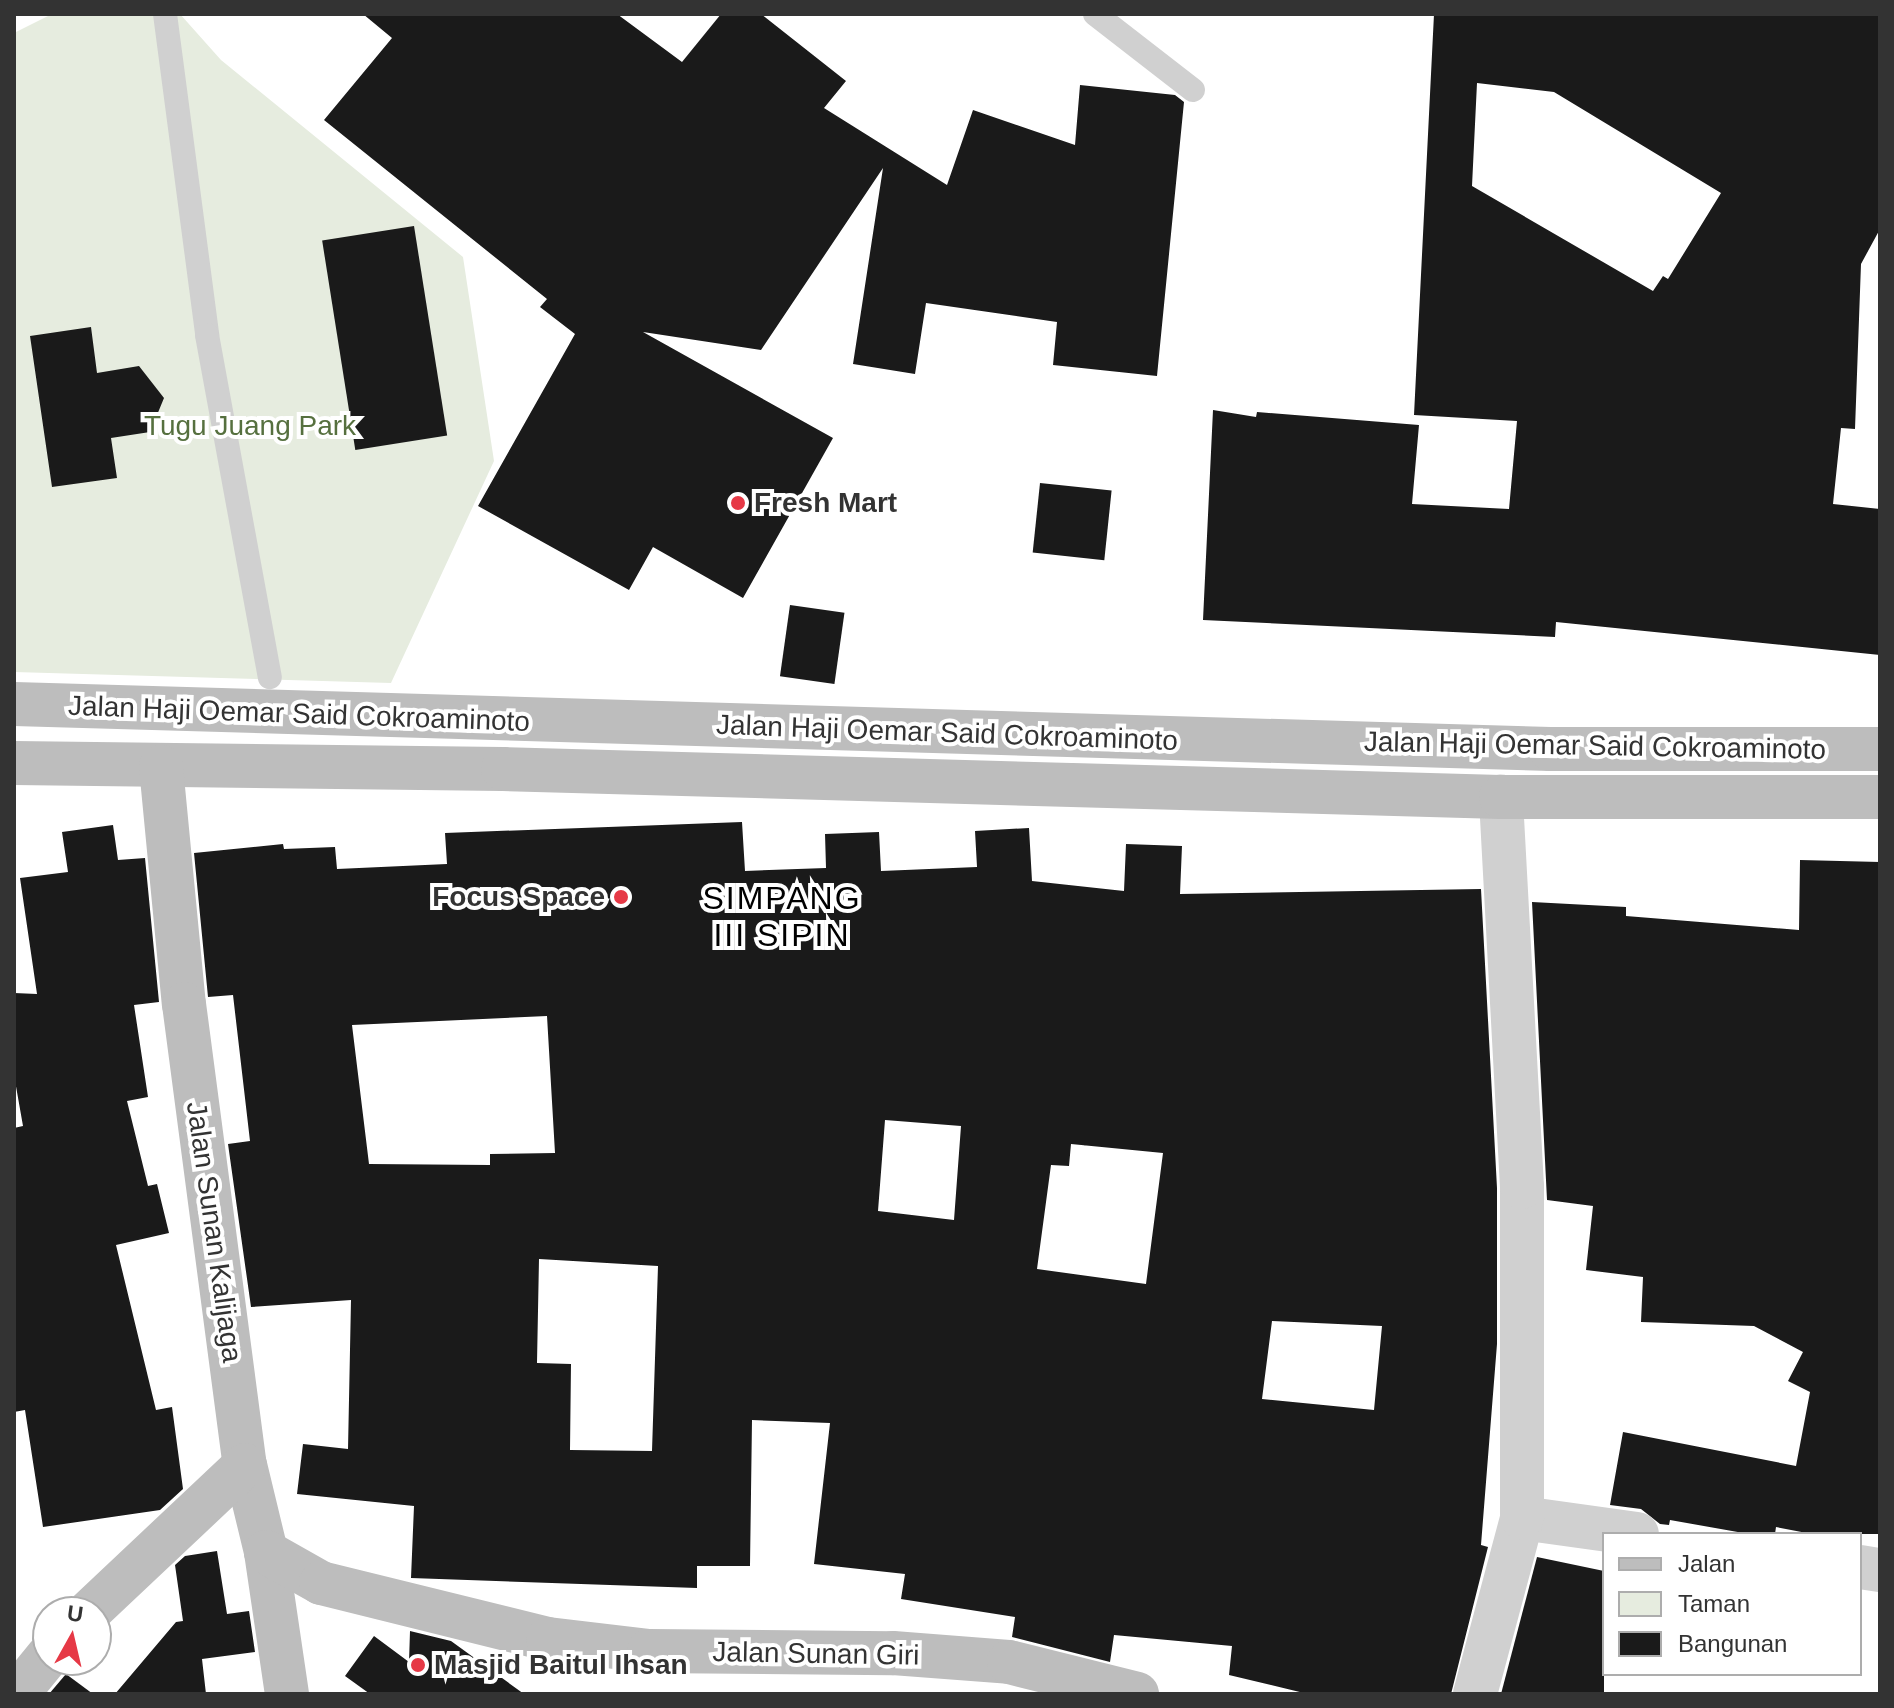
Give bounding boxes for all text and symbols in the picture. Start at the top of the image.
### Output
park label: Tugu Juang Park [144,409,356,443]
place label: Fresh Mart [754,486,897,520]
marker: Fresh Mart [729,494,747,512]
street label: Jalan Haji Oemar Said Cokroaminoto [67,689,531,739]
street label: Jalan Haji Oemar Said Cokroaminoto [715,708,1179,758]
street label: Jalan Haji Oemar Said Cokroaminoto [1364,725,1826,767]
place label: Focus Space [432,880,605,914]
district label: SIMPANG III SIPIN [702,880,862,955]
marker: Focus Space [612,888,630,906]
street label: Jalan Sunan Kalijaga [179,1099,249,1365]
legend [1602,1532,1862,1676]
text: Jalan [1678,1550,1735,1577]
text: Taman [1678,1590,1750,1617]
north arrow [32,1596,112,1676]
text: U [66,1600,85,1627]
text: Bangunan [1678,1630,1787,1657]
street label: Jalan Sunan Giri [712,1635,920,1673]
place label: Masjid Baitul Ihsan [434,1648,688,1682]
marker: Masjid Baitul Ihsan [409,1656,427,1674]

